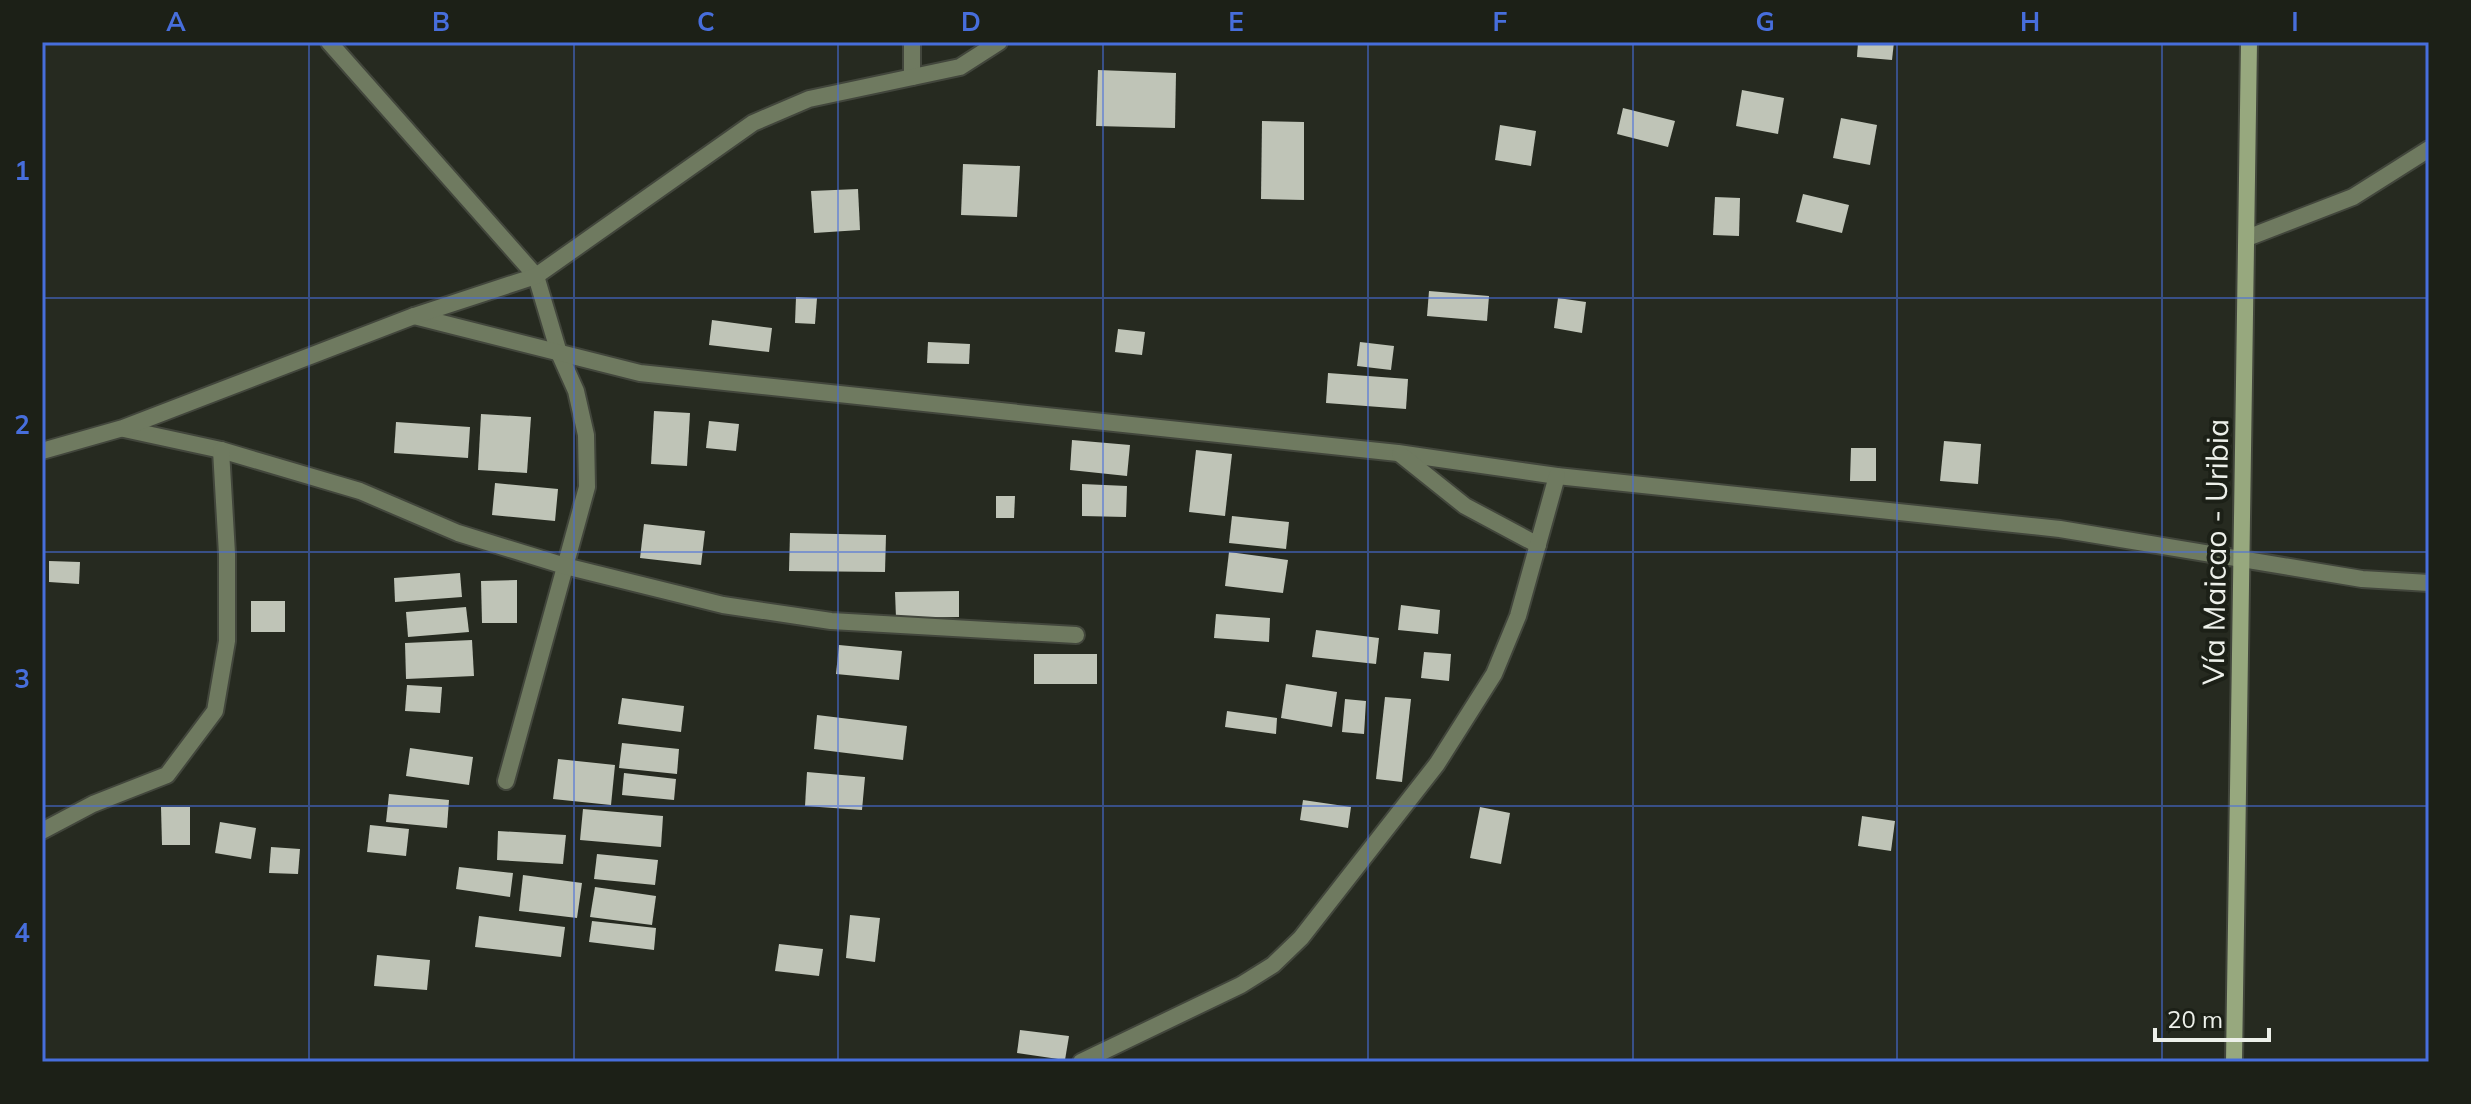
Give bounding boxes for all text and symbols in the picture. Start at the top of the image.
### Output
text: A [166,5,186,38]
text: B [432,5,450,38]
text: C [697,5,715,38]
text: D [961,5,981,38]
text: E [1228,5,1244,38]
text: F [1493,5,1508,38]
text: G [1755,5,1775,38]
text: H [2020,5,2040,38]
text: I [2291,5,2299,38]
text: 1 [14,154,30,187]
text: 2 [14,408,30,441]
street label: Vía Maicao - Uribia [2194,419,2236,685]
text: 3 [14,662,30,695]
text: 4 [14,916,30,949]
scale bar [2155,992,2269,1042]
text: 20 m [2167,1004,2223,1034]

